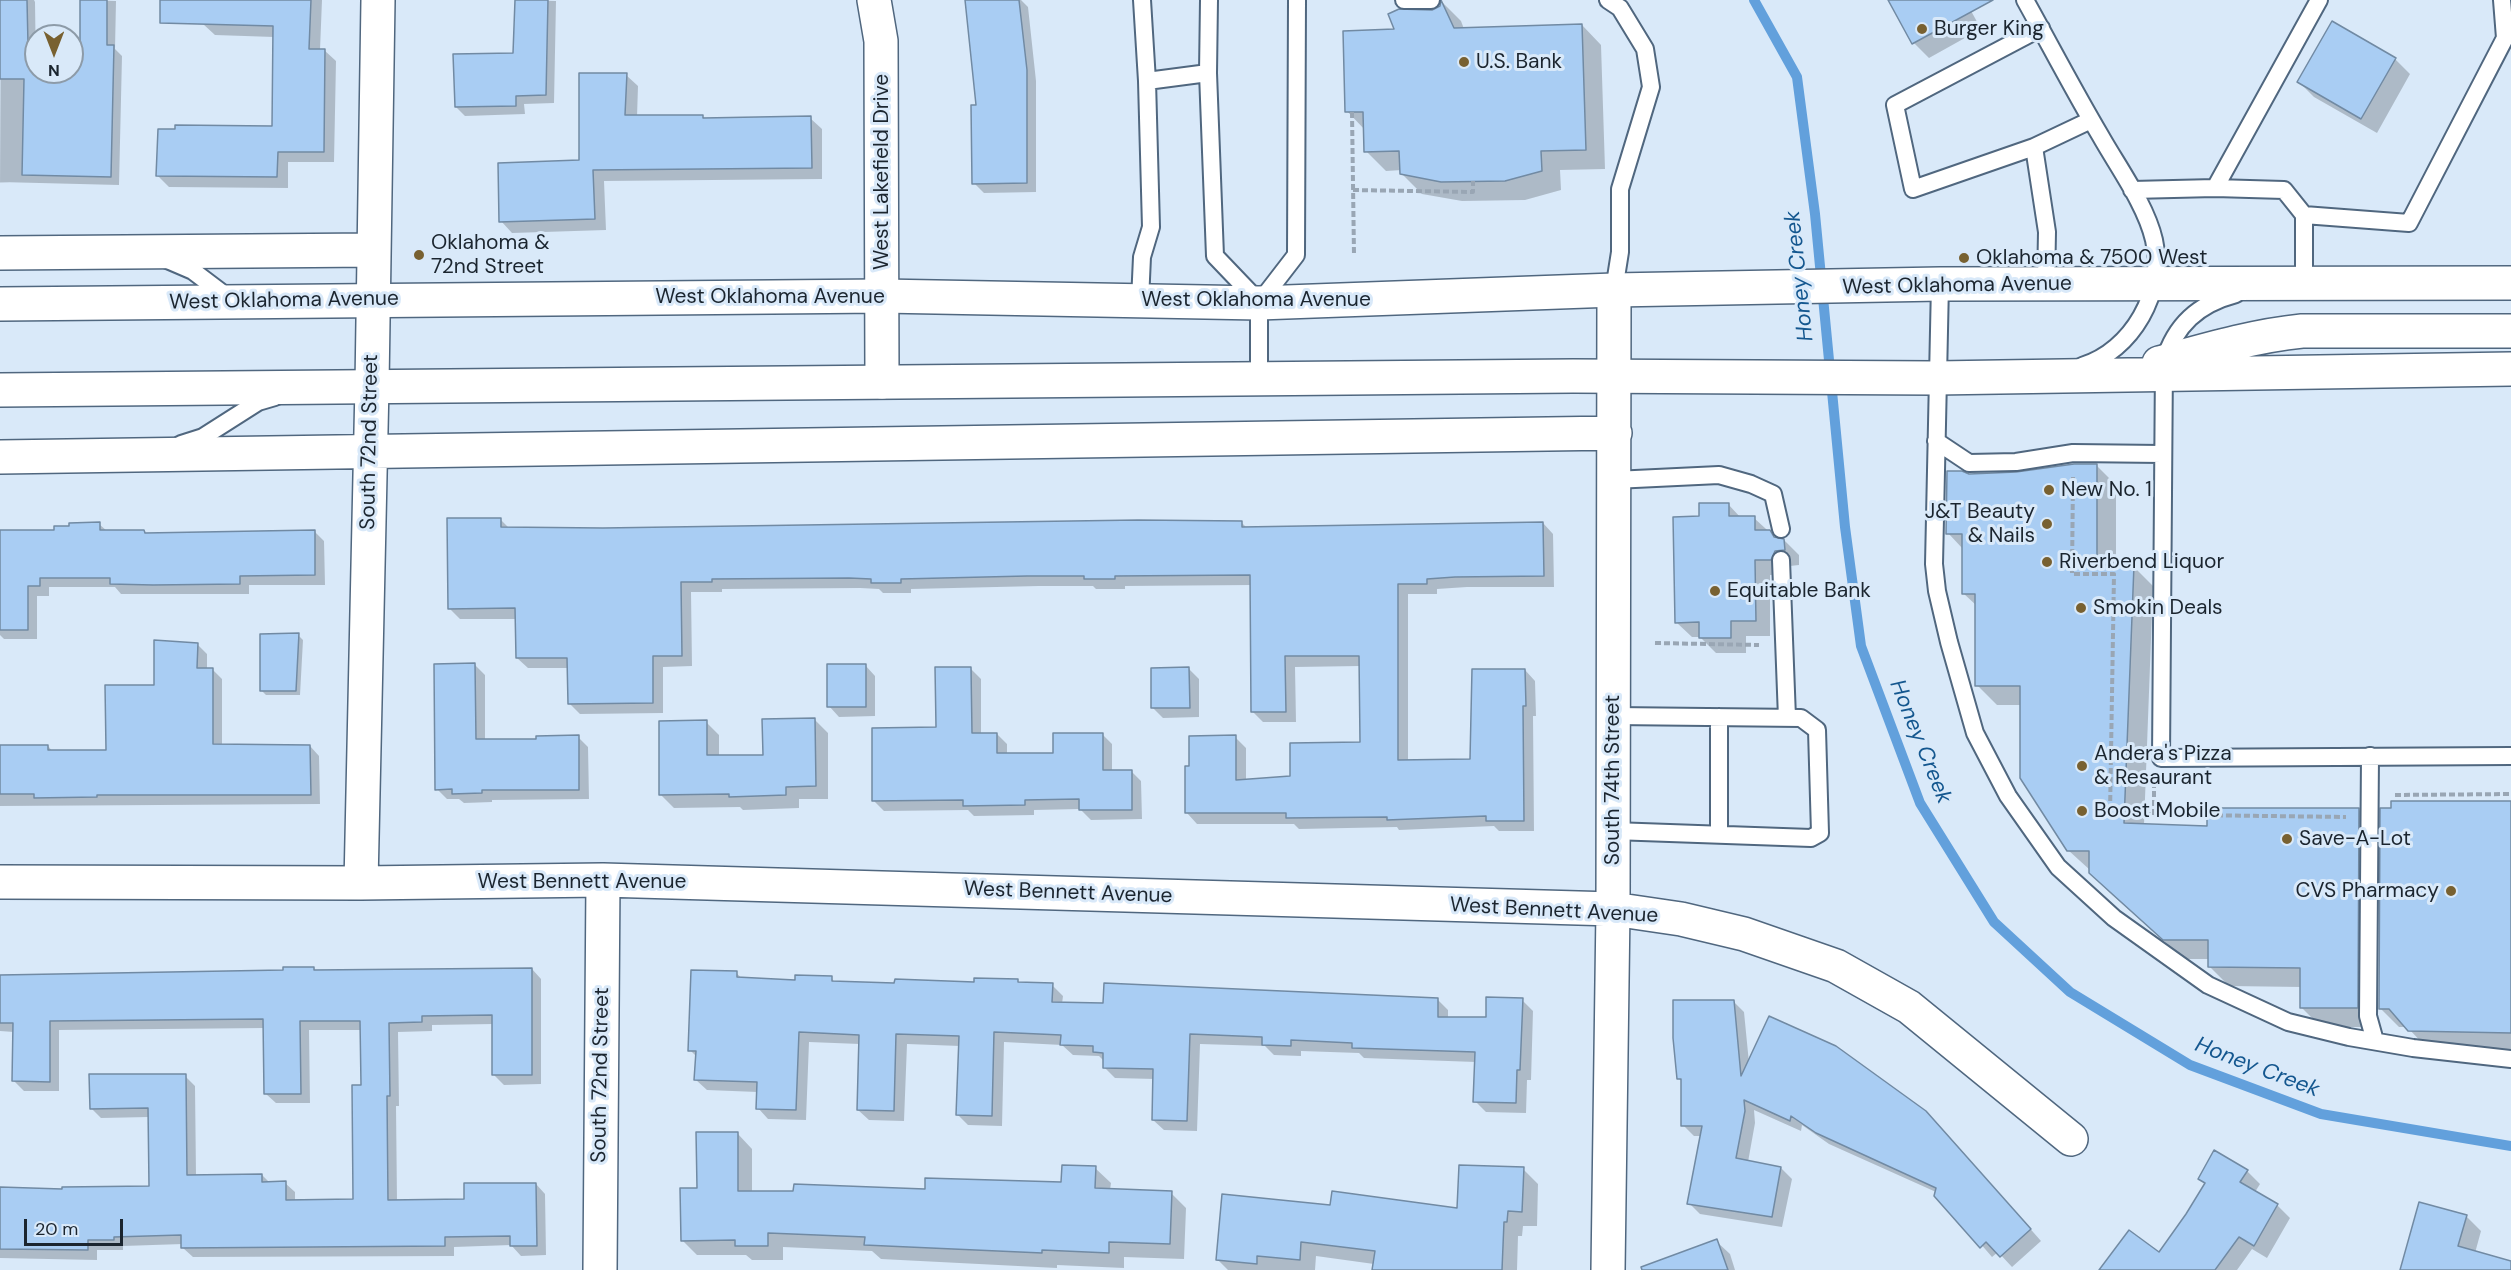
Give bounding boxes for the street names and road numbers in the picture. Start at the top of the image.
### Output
street label: West Lakefield Drive [869,74,895,270]
street label: West Oklahoma Avenue [1842,271,2072,301]
street label: West Oklahoma Avenue [655,284,885,310]
street label: West Oklahoma Avenue [169,286,399,316]
street label: West Oklahoma Avenue [1141,287,1371,313]
street label: South 72nd Street [356,354,384,530]
street label: South 74th Street [1600,695,1626,865]
street label: West Bennett Avenue [478,869,686,895]
street label: West Bennett Avenue [963,877,1173,909]
street label: West Bennett Avenue [1449,893,1659,929]
street label: South 72nd Street [587,987,615,1163]

